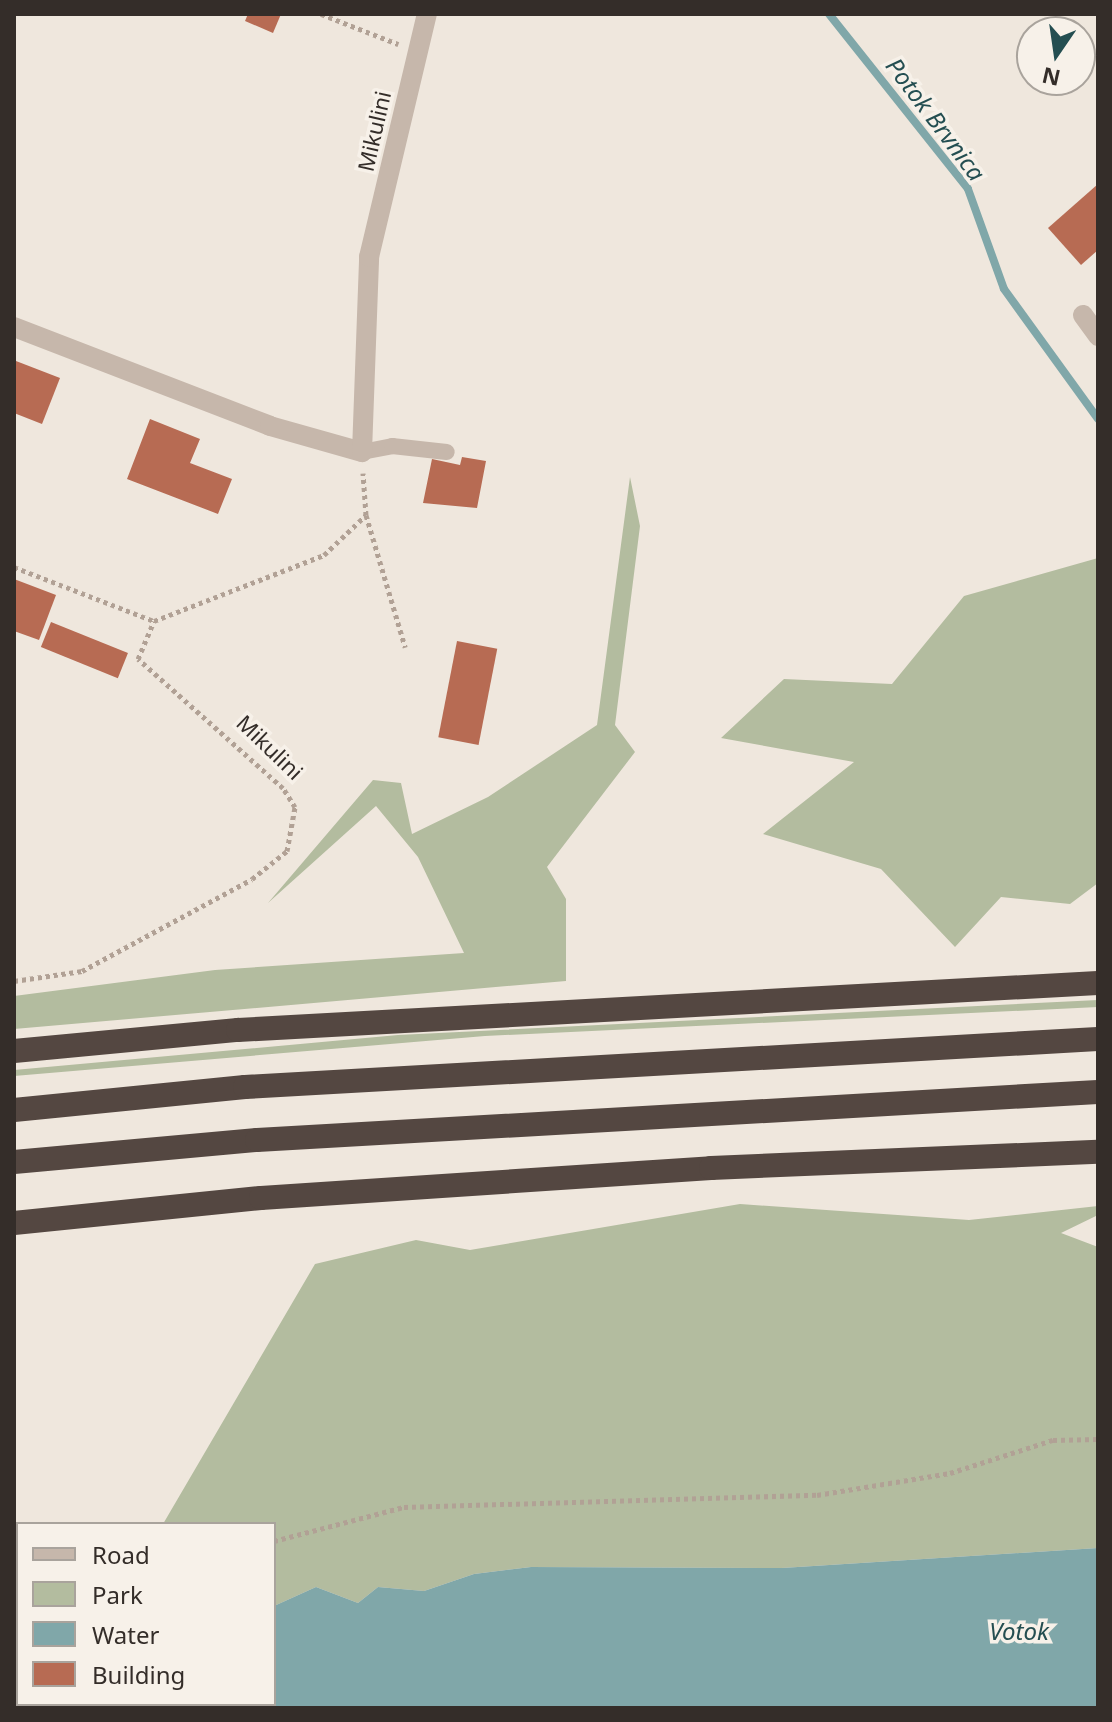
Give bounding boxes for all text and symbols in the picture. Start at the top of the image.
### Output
north arrow [1016,16,1096,96]
water label: Potok Brvnica [880,52,992,186]
text: N [1039,61,1063,94]
street label: Mikulini [352,88,396,174]
street label: Mikulini [231,709,309,785]
legend [16,1522,276,1706]
text: Road [92,1538,150,1571]
text: Park [92,1578,143,1611]
water label: Votok [989,1617,1049,1645]
text: Water [92,1618,159,1651]
text: Building [92,1658,185,1691]

